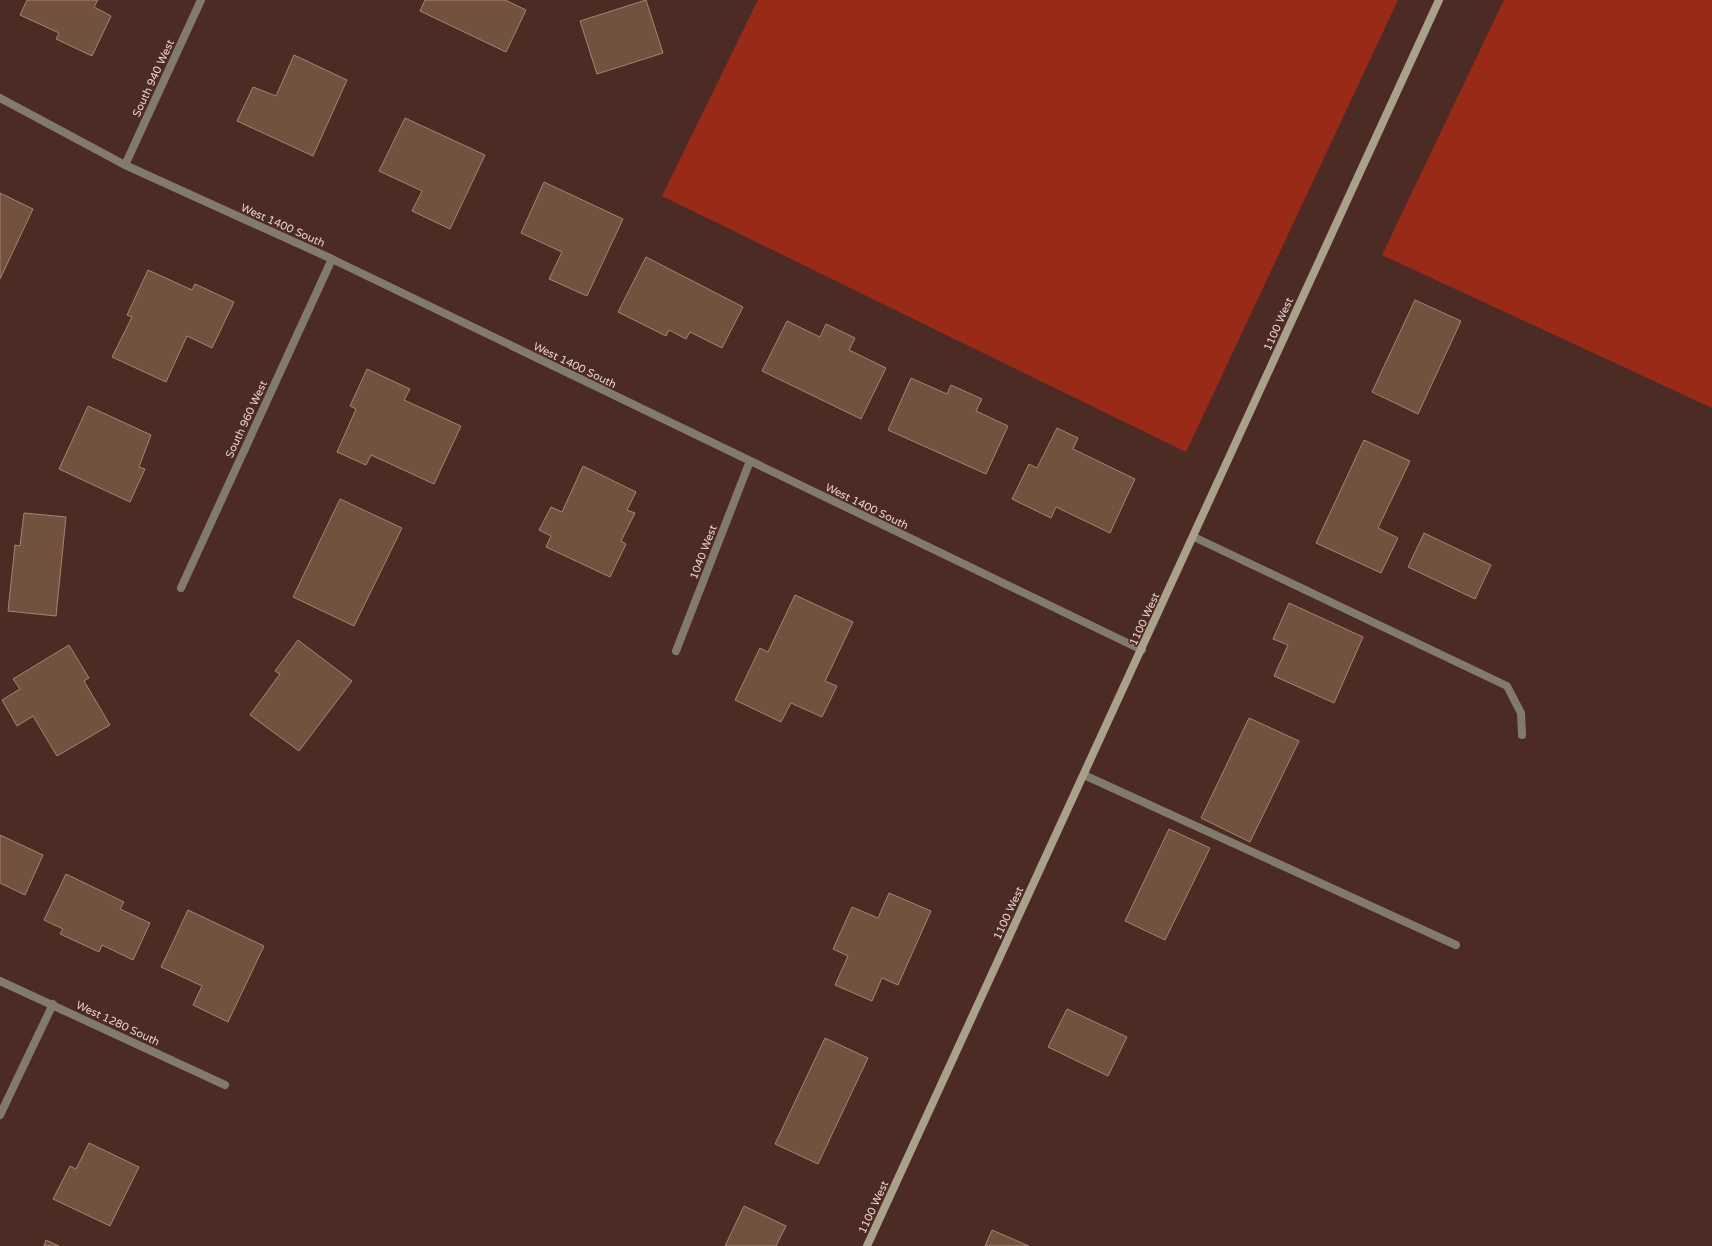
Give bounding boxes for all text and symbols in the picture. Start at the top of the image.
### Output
street label: South 940 West [130,37,177,119]
street label: West 1400 South [239,201,327,250]
street label: 1100 West [1261,296,1296,353]
street label: West 1400 South [531,340,618,391]
street label: South 960 West [223,378,270,460]
street label: West 1400 South [823,481,910,532]
street label: 1040 West [687,523,720,581]
street label: 1100 West [1127,591,1162,648]
street label: 1100 West [991,885,1026,942]
street label: West 1280 South [74,998,162,1049]
street label: 1100 West [856,1179,891,1236]

